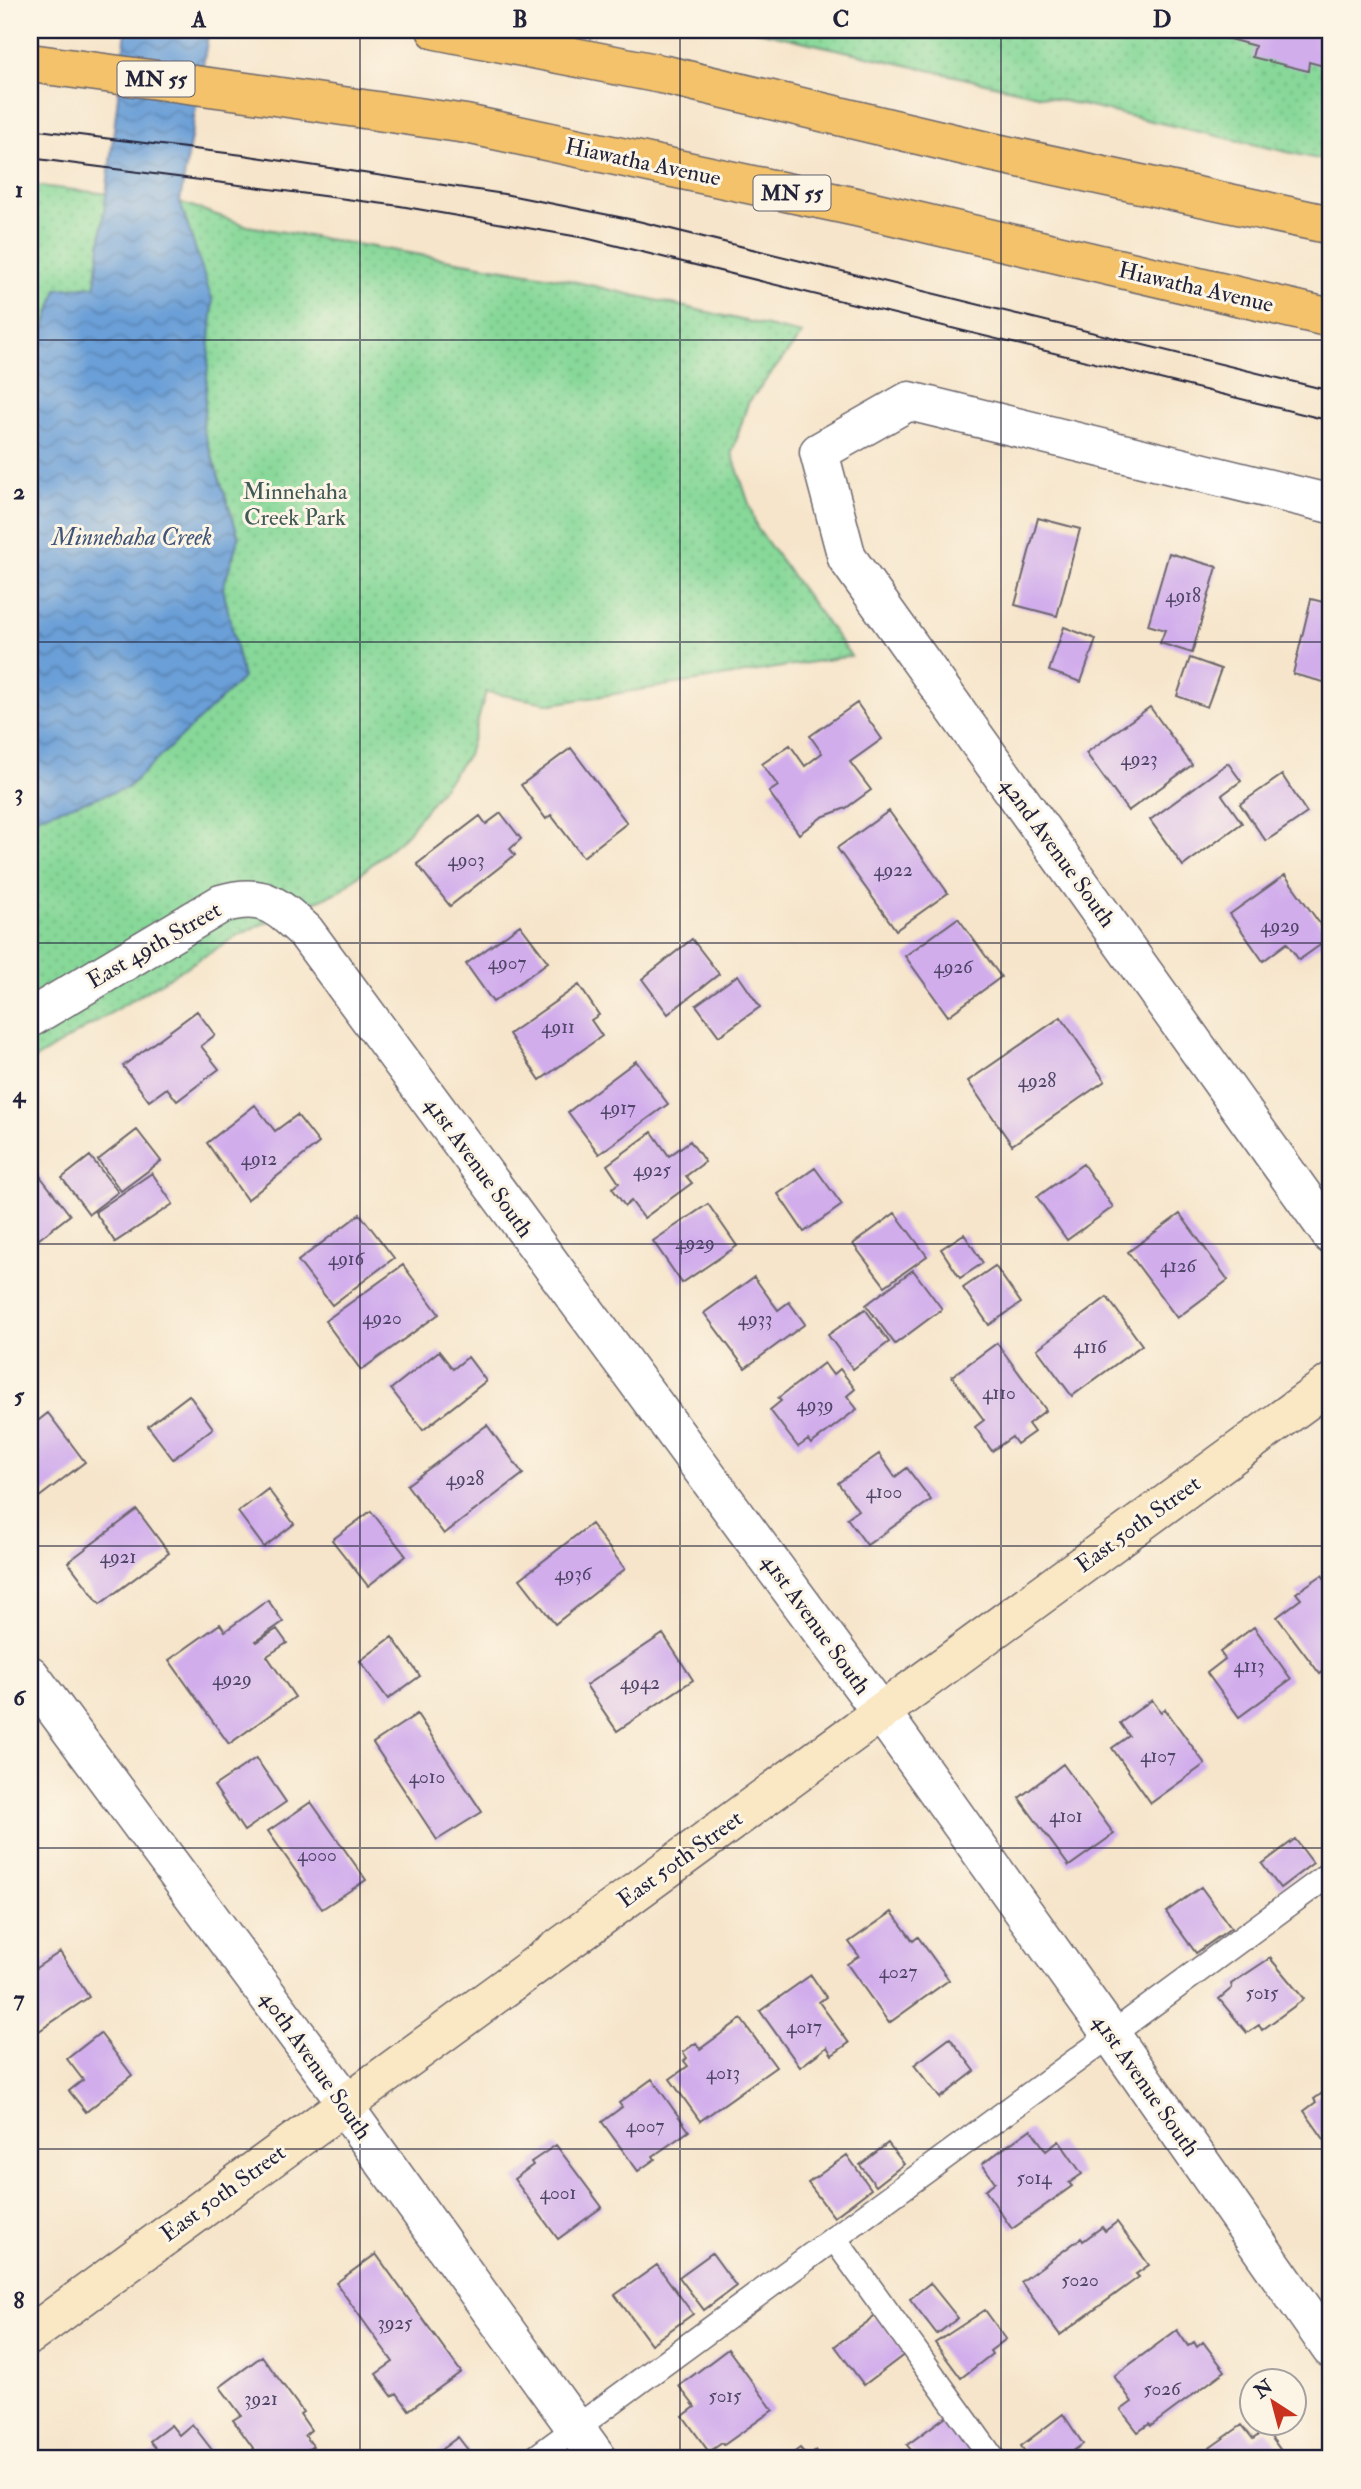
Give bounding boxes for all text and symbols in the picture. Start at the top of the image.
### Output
text: A [191,5,207,34]
text: B [512,5,528,34]
text: C [833,5,849,34]
text: D [1153,5,1171,34]
road number: MN 55 [118,62,194,96]
street label: Hiawatha Avenue [563,131,724,193]
text: 1 [15,175,23,204]
road number: MN 55 [754,176,830,210]
street label: Hiawatha Avenue [1116,255,1277,319]
text: 2 [13,477,25,506]
park label: Minnehaha Creek Park [243,477,348,532]
water label: Minnehaha Creek [50,522,212,553]
house number: 4918 [1165,584,1201,608]
house number: 4923 [1121,747,1157,771]
street label: 42nd Avenue South [994,771,1122,933]
text: 3 [15,778,23,807]
house number: 4903 [447,848,485,872]
house number: 4922 [873,858,913,882]
street label: East 49th Street [82,895,226,995]
house number: 4929 [1260,914,1300,938]
house number: 4907 [488,951,526,975]
house number: 4926 [933,955,974,979]
house number: 4911 [541,1015,575,1039]
house number: 4928 [1018,1069,1056,1093]
text: 4 [12,1080,27,1109]
street label: 41st Avenue South [418,1091,540,1243]
house number: 4917 [600,1096,636,1120]
house number: 4912 [241,1147,277,1171]
house number: 4925 [633,1158,672,1182]
house number: 4929 [675,1231,715,1255]
house number: 4916 [328,1247,366,1271]
house number: 4126 [1160,1254,1198,1278]
house number: 4920 [362,1306,402,1330]
house number: 4933 [738,1307,772,1331]
house number: 4116 [1073,1335,1108,1359]
text: 5 [14,1381,25,1410]
house number: 4110 [982,1381,1016,1405]
house number: 4939 [797,1393,834,1417]
house number: 4928 [446,1467,484,1491]
street label: East 50th Street [1070,1469,1206,1579]
house number: 4100 [866,1480,902,1504]
house number: 4921 [100,1545,136,1569]
street label: 41st Avenue South [755,1548,877,1700]
house number: 4936 [555,1562,593,1586]
house number: 4113 [1233,1654,1265,1678]
house number: 4929 [212,1667,252,1691]
house number: 4942 [620,1671,660,1695]
text: 6 [13,1683,27,1712]
house number: 4107 [1140,1744,1176,1768]
house number: 4010 [409,1765,445,1789]
street label: East 50th Street [612,1804,748,1914]
house number: 4101 [1049,1804,1083,1828]
house number: 4000 [297,1843,337,1867]
house number: 4027 [879,1960,917,1984]
house number: 5015 [1246,1981,1279,2005]
text: 7 [14,1984,25,2013]
street label: 40th Avenue South [254,1985,378,2145]
street label: 41st Avenue South [1086,2008,1206,2162]
house number: 4017 [786,2015,822,2039]
house number: 4013 [706,2061,740,2085]
house number: 4007 [626,2114,664,2138]
street label: East 50th Street [155,2138,291,2248]
house number: 5014 [1017,2166,1052,2190]
house number: 4001 [540,2181,576,2205]
house number: 5020 [1061,2268,1099,2292]
text: 8 [14,2286,25,2315]
house number: 3925 [378,2311,413,2335]
north arrow [1238,2366,1308,2436]
text: N [1249,2374,1278,2404]
house number: 5026 [1143,2377,1182,2401]
house number: 5015 [709,2384,742,2408]
house number: 3921 [244,2387,278,2411]

